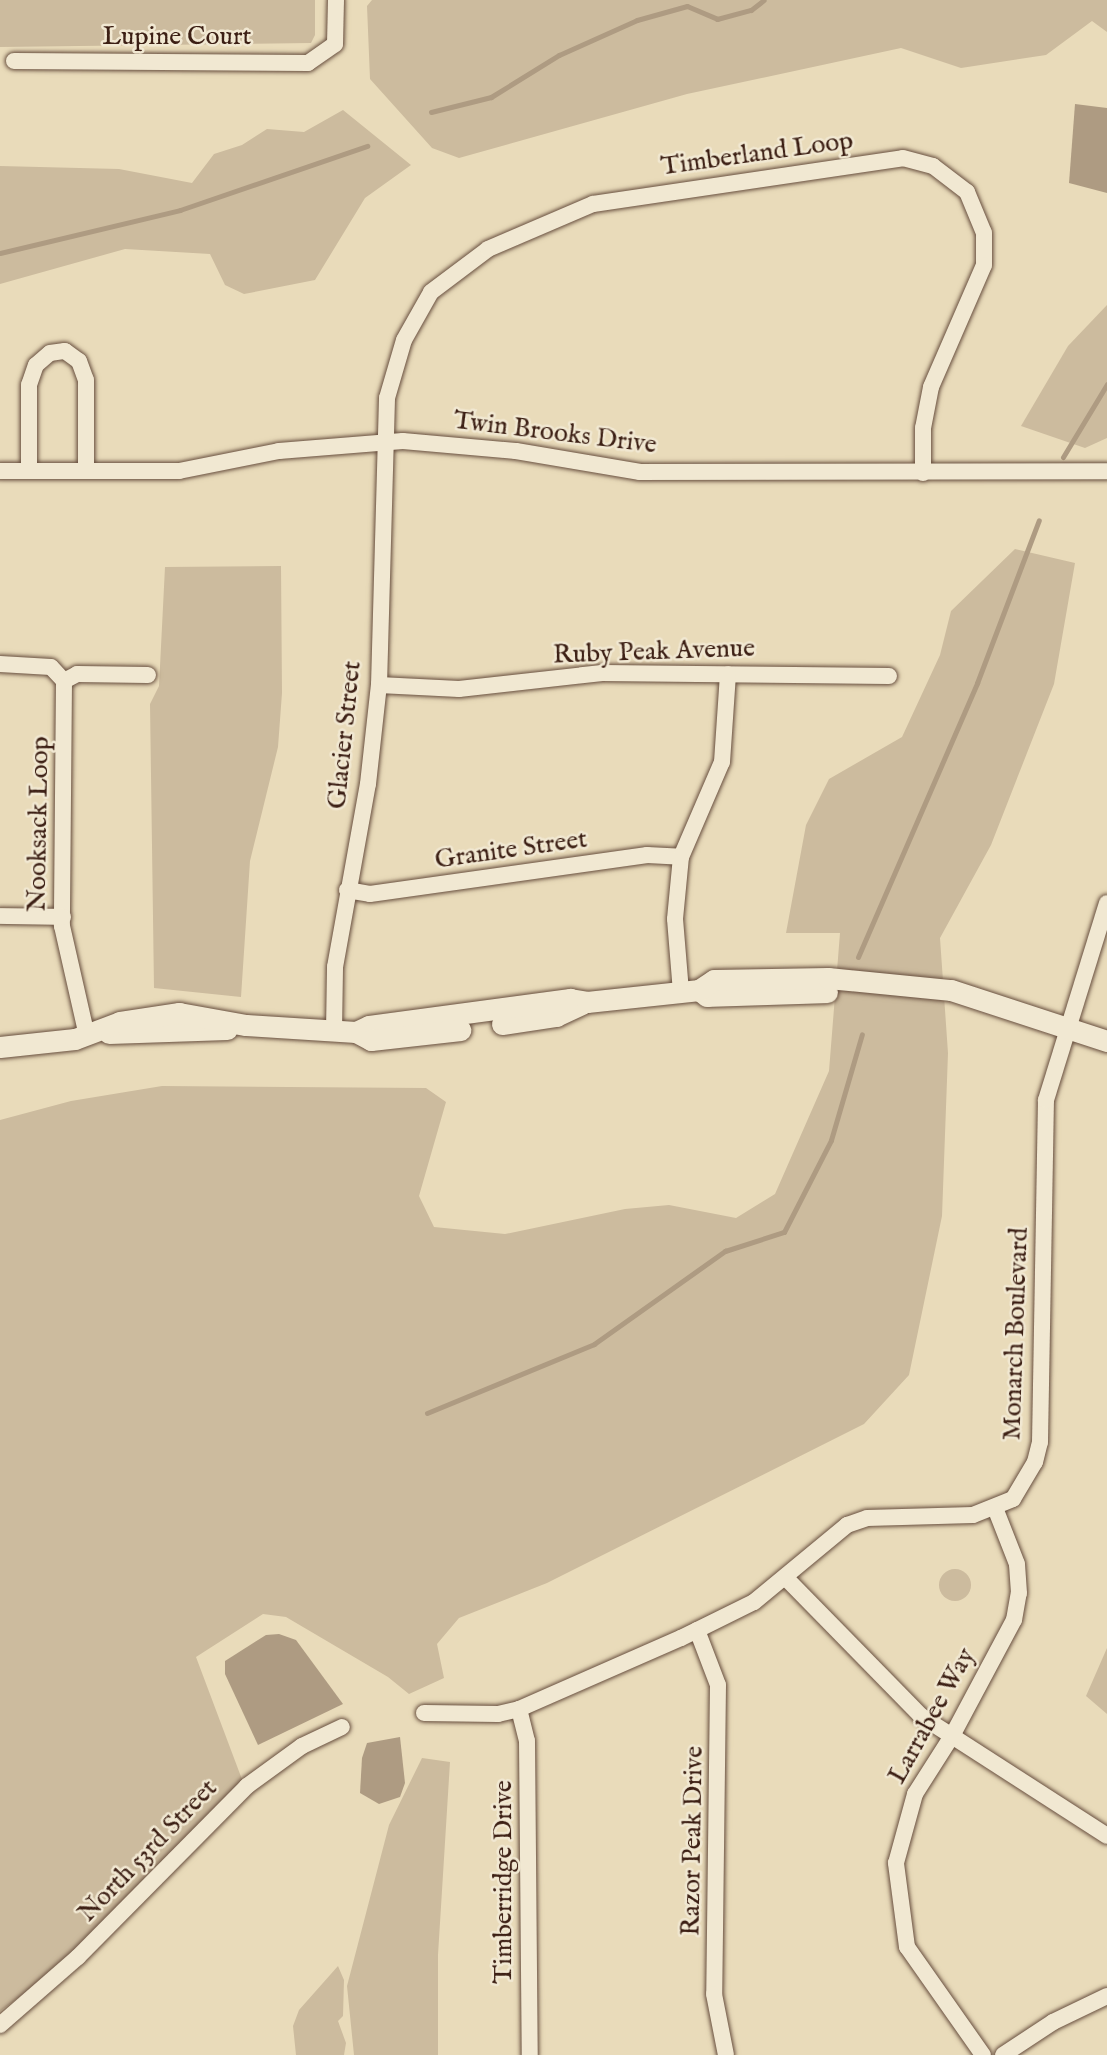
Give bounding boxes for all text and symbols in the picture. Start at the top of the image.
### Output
street label: Lupine Court [103,21,251,53]
street label: Timberland Loop [659,125,855,183]
street label: Twin Brooks Drive [452,405,658,461]
street label: Ruby Peak Avenue [552,633,756,671]
street label: Glacier Street [322,659,368,811]
street label: Nooksack Loop [22,736,56,912]
street label: Granite Street [433,824,589,876]
street label: Monarch Boulevard [997,1227,1035,1441]
street label: Larrabee Way [882,1643,982,1789]
street label: Razor Peak Drive [676,1746,710,1936]
street label: North 53rd Street [72,1773,224,1929]
street label: Timberridge Drive [488,1780,520,1984]

